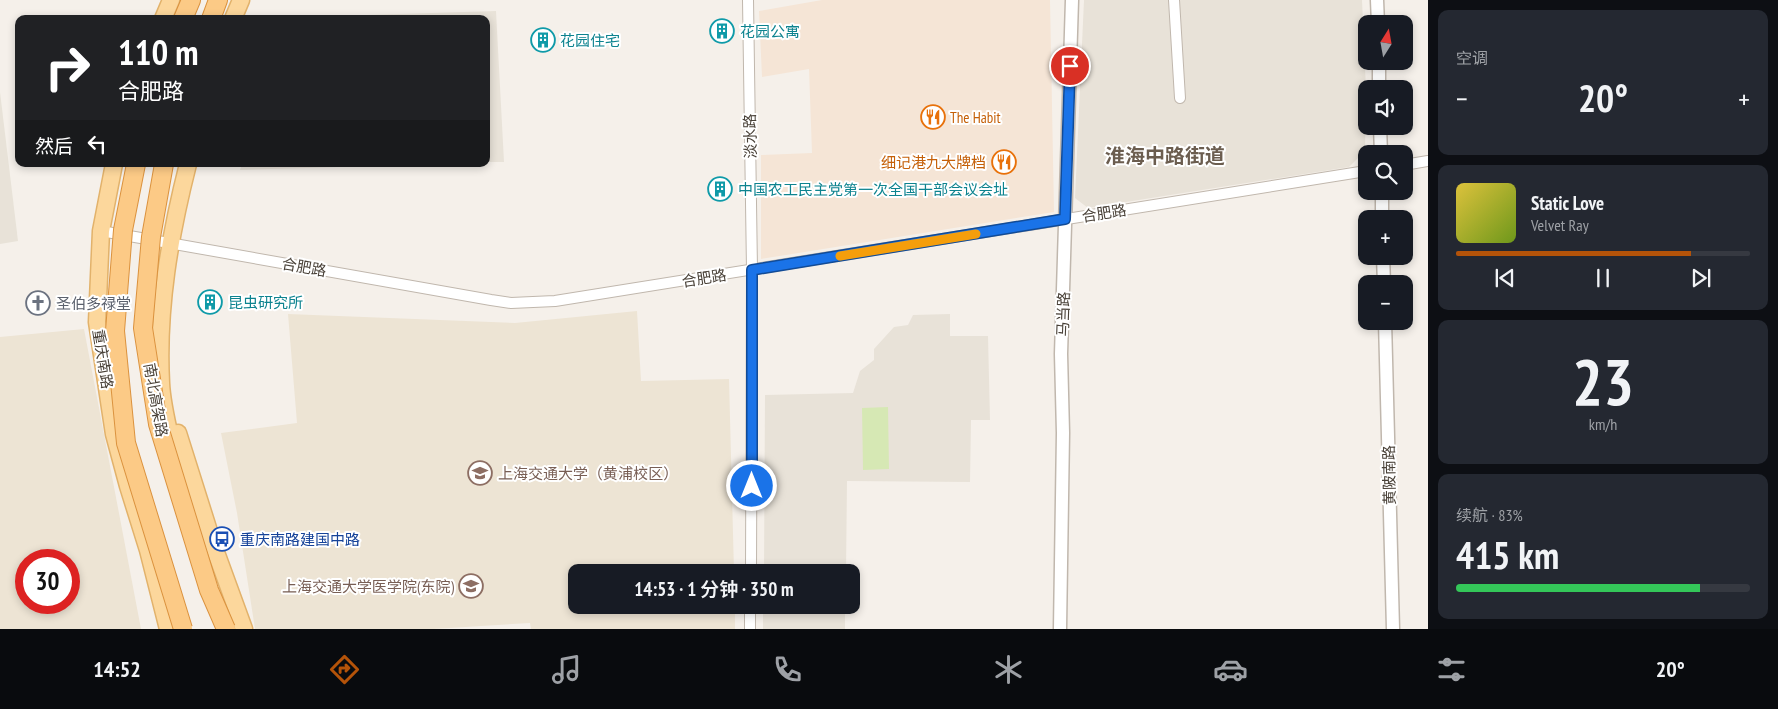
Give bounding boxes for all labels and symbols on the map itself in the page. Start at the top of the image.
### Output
north arrow [1358,15,1412,70]
building icon: 花园公寓 [709,18,735,44]
place label: 花园公寓 [740,22,800,41]
building icon: 花园住宅 [530,27,556,53]
place label: 花园住宅 [560,31,620,50]
pin [1049,45,1091,87]
restaurant icon: The Habit [920,104,946,130]
place label: The Habit [950,108,1001,127]
street label: 淡水路 [740,113,760,159]
district label: 淮海中路街道 [1105,143,1225,169]
restaurant icon: 细记港九大牌档 [991,149,1017,175]
place label: 细记港九大牌档 [881,153,986,172]
building icon: 中国农工民主党第一次全国干部会议会址 [707,176,733,202]
place label: 中国农工民主党第一次全国干部会议会址 [738,180,1008,199]
street label: 合肥路 [1080,200,1128,226]
street label: 合肥路 [280,254,328,280]
street label: 合肥路 [680,265,728,291]
building icon: 昆虫研究所 [197,289,223,315]
church icon: 圣伯多禄堂 [25,290,51,316]
street label: 马当路 [1053,291,1073,337]
place label: 昆虫研究所 [228,293,303,312]
place label: 圣伯多禄堂 [56,294,131,313]
street label: 重庆南路 [89,328,117,390]
street label: 南北高架路 [140,361,172,439]
street label: 黄陂南路 [1379,445,1399,505]
position arrow [725,459,777,511]
school or university icon: 上海交通大学（黄浦校区） [467,460,493,486]
place label: 上海交通大学（黄浦校区） [498,464,678,483]
bus stop icon: 重庆南路建国中路 [209,526,235,552]
place label: 重庆南路建国中路 [240,530,360,549]
speed limit sign: 30 [15,549,80,614]
school or university icon: 上海交通大学医学院(东院) [458,573,484,599]
place label: 上海交通大学医学院(东院) [282,577,454,596]

